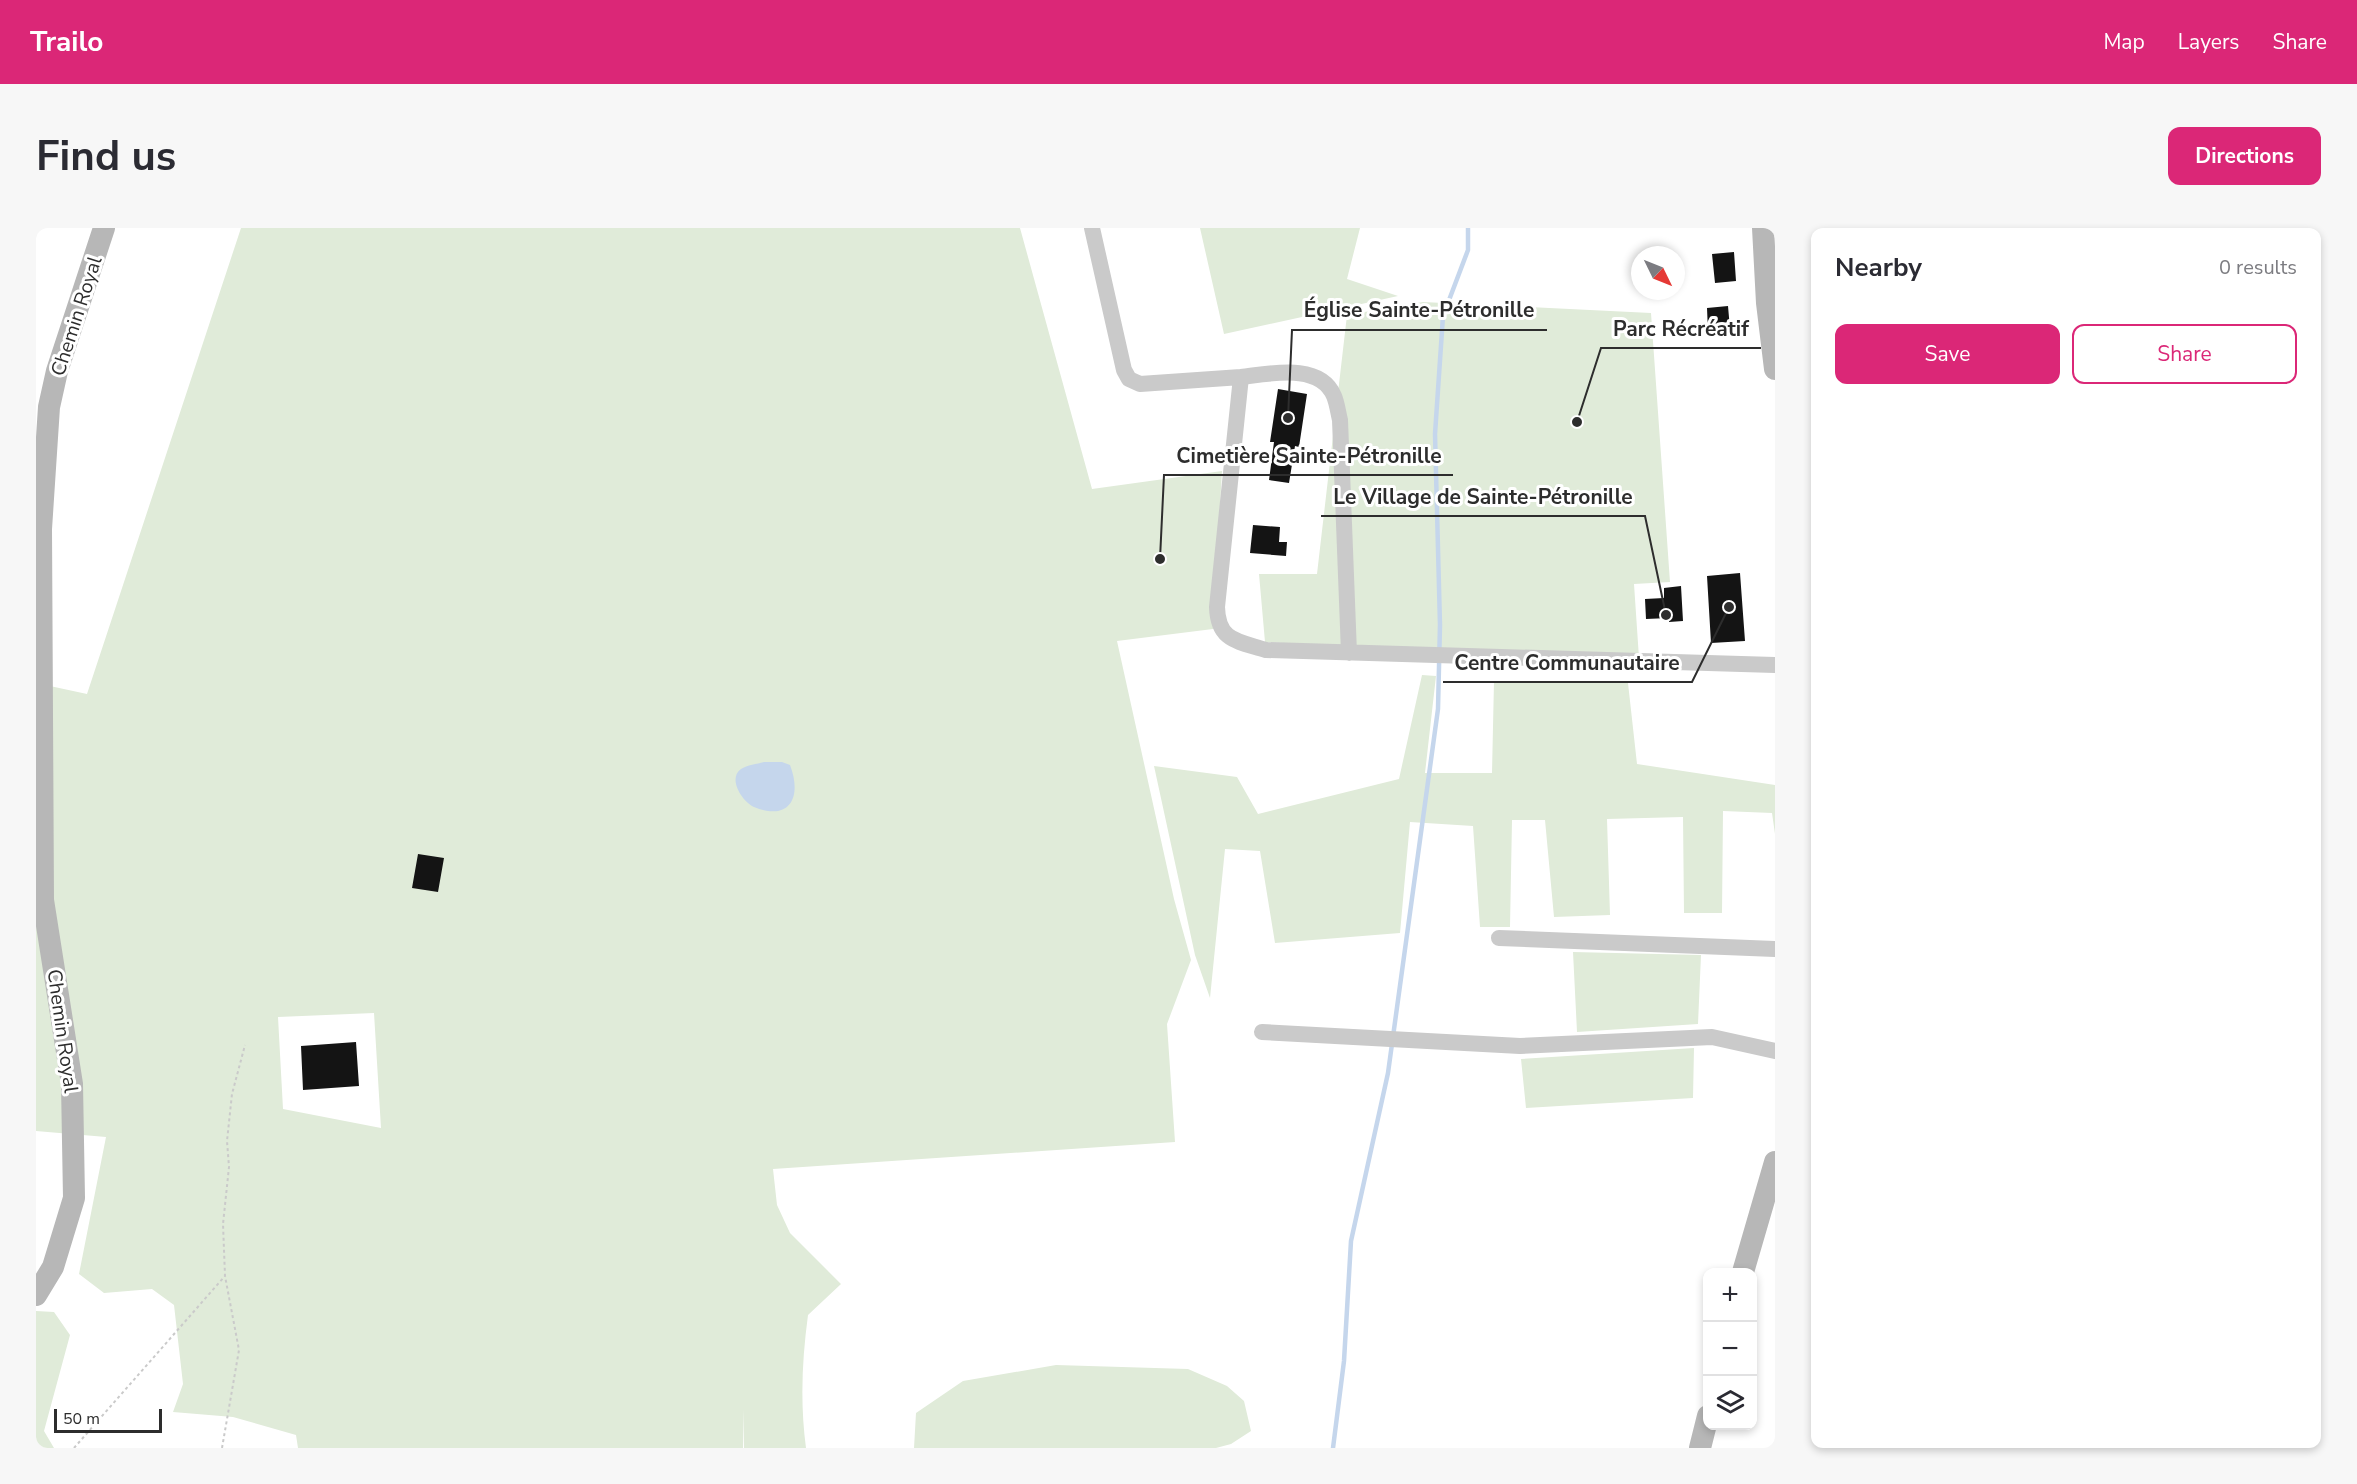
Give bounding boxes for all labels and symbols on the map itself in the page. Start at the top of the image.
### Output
north arrow [1631,246,1685,300]
street label: Chemin Royal [44,253,109,380]
callout: Église Sainte-Pétronille [1292,291,1547,330]
text: Église Sainte-Pétronille [1304,296,1534,324]
callout: Parc Récréatif [1601,309,1761,348]
text: Parc Récréatif [1613,315,1749,343]
callout: Cimetière Sainte-Pétronille [1164,436,1453,475]
text: Cimetière Sainte-Pétronille [1176,442,1442,470]
callout: Le Village de Sainte-Pétronille [1321,477,1645,516]
text: Le Village de Sainte-Pétronille [1333,483,1633,511]
callout: Centre Communautaire [1443,643,1692,682]
text: Centre Communautaire [1454,649,1680,677]
street label: Chemin Royal [40,968,85,1095]
scale bar [54,1406,162,1434]

